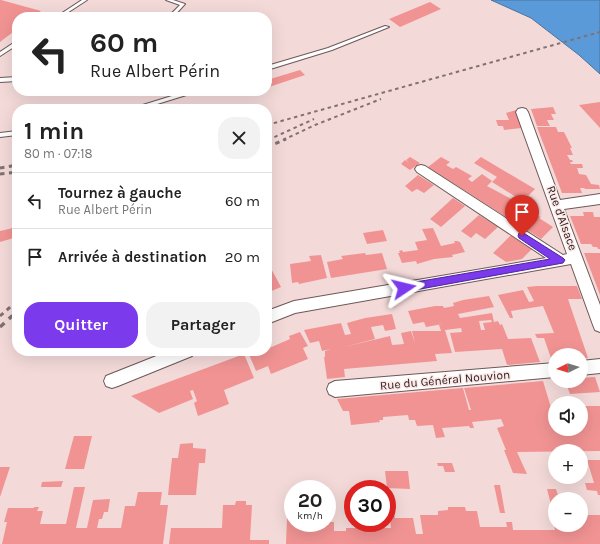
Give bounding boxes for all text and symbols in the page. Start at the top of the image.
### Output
text: 60 m [90,26,158,59]
icon: left [24,28,76,80]
text: Rue Albert Périn [90,60,220,82]
text: 1 min [24,117,84,145]
button: close [218,117,260,159]
text: 80 m · 07:18 [24,146,93,161]
text: Tournez à gauche [58,184,182,202]
street label: Rue d'Alsace [544,184,580,252]
icon: left [24,190,46,212]
text: 60 m [225,192,260,210]
pin [505,195,539,236]
icon: arrive [511,201,533,223]
text: Rue Albert Périn [58,202,152,217]
icon: arrive [24,246,46,268]
text: Arrivée à destination [58,248,207,266]
text: 20 m [225,248,260,266]
position arrow [383,267,425,309]
button: Quitter [24,302,138,348]
button: Partager [146,302,260,348]
north arrow [548,348,588,388]
map controls [548,348,588,532]
street label: Rue du Général Nouvion [379,367,511,393]
button: sound [548,396,588,436]
button: + [548,444,588,484]
speed limit sign: 30 [344,480,396,532]
text: 20 [298,489,322,512]
button: − [548,492,588,532]
text: km/h [297,510,323,522]

